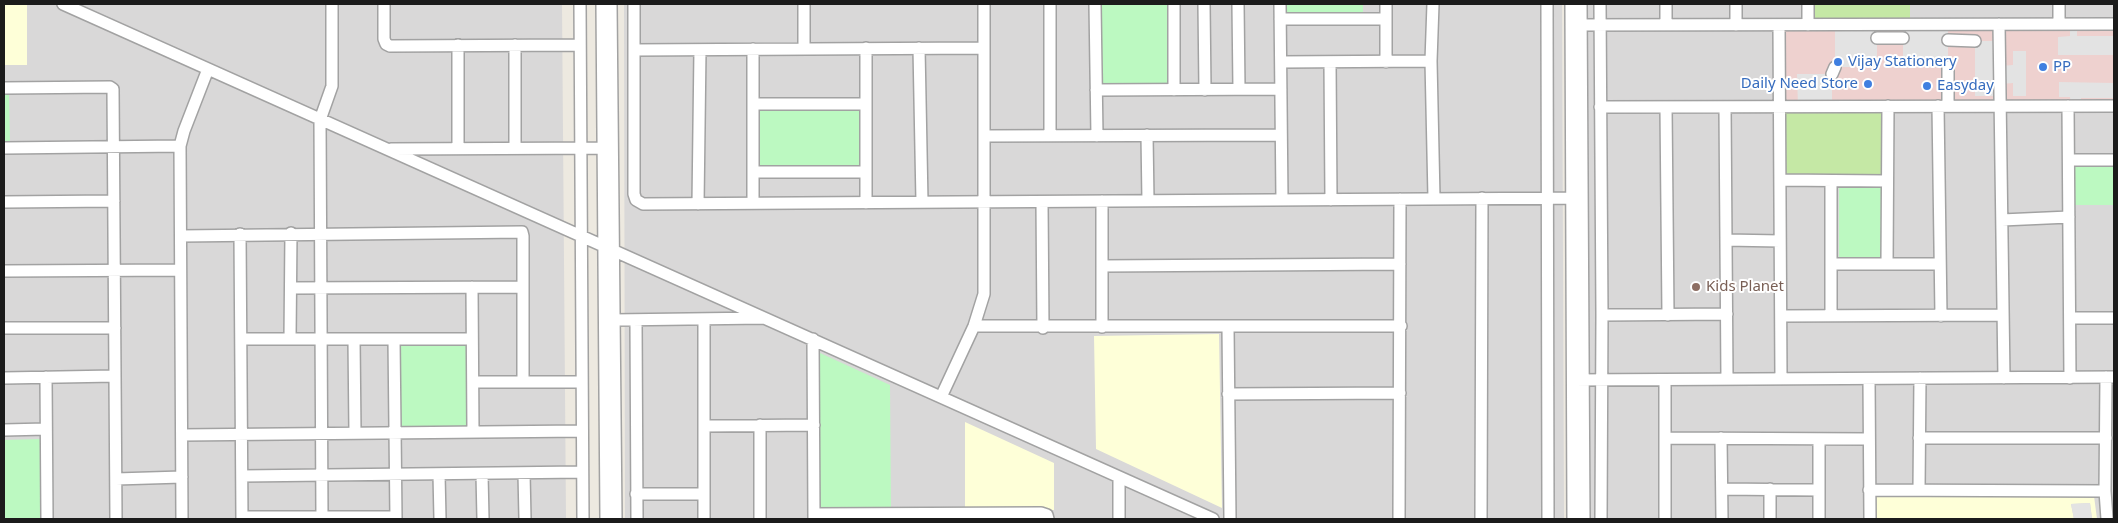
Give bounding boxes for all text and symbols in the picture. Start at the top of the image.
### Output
place label: Vijay Stationery [1848,53,1957,71]
marker: Vijay Stationery [1832,56,1844,68]
place label: PP [2053,58,2071,76]
marker: PP [2037,61,2049,73]
place label: Daily Need Store [1741,75,1858,93]
place label: Easyday [1937,77,1994,95]
marker: Daily Need Store [1862,78,1874,90]
marker: Easyday [1921,80,1933,92]
place label: Kids Planet [1706,278,1784,296]
marker: Kids Planet [1690,281,1702,293]

